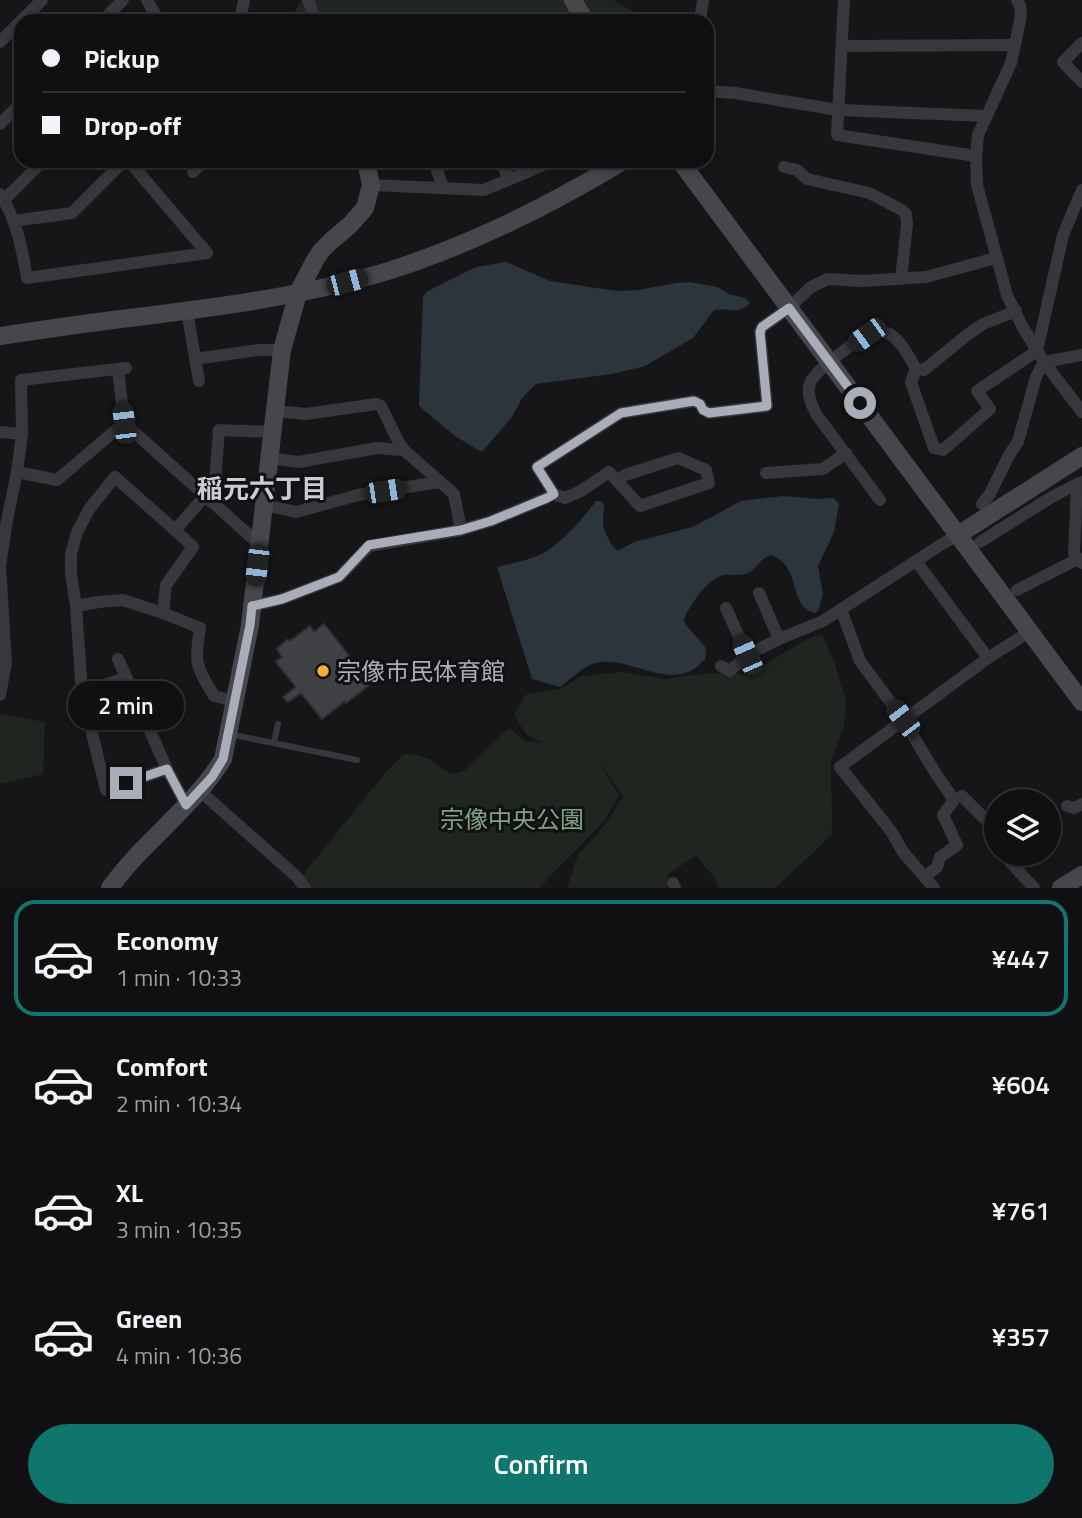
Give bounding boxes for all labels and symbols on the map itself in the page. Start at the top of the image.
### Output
car [324,266,371,298]
car [844,314,891,356]
route start [844,387,876,419]
car [112,401,137,445]
district label: 稲元六丁目 [197,469,327,508]
car [363,477,408,505]
car [245,543,270,587]
car [729,632,766,678]
place label: 宗像市民体育館 [337,653,505,689]
marker: 宗像市民体育館 [315,663,331,679]
callout: 2 min [68,682,184,730]
car [882,696,925,742]
route end [110,767,142,799]
park label: 宗像中央公園 [440,801,584,837]

